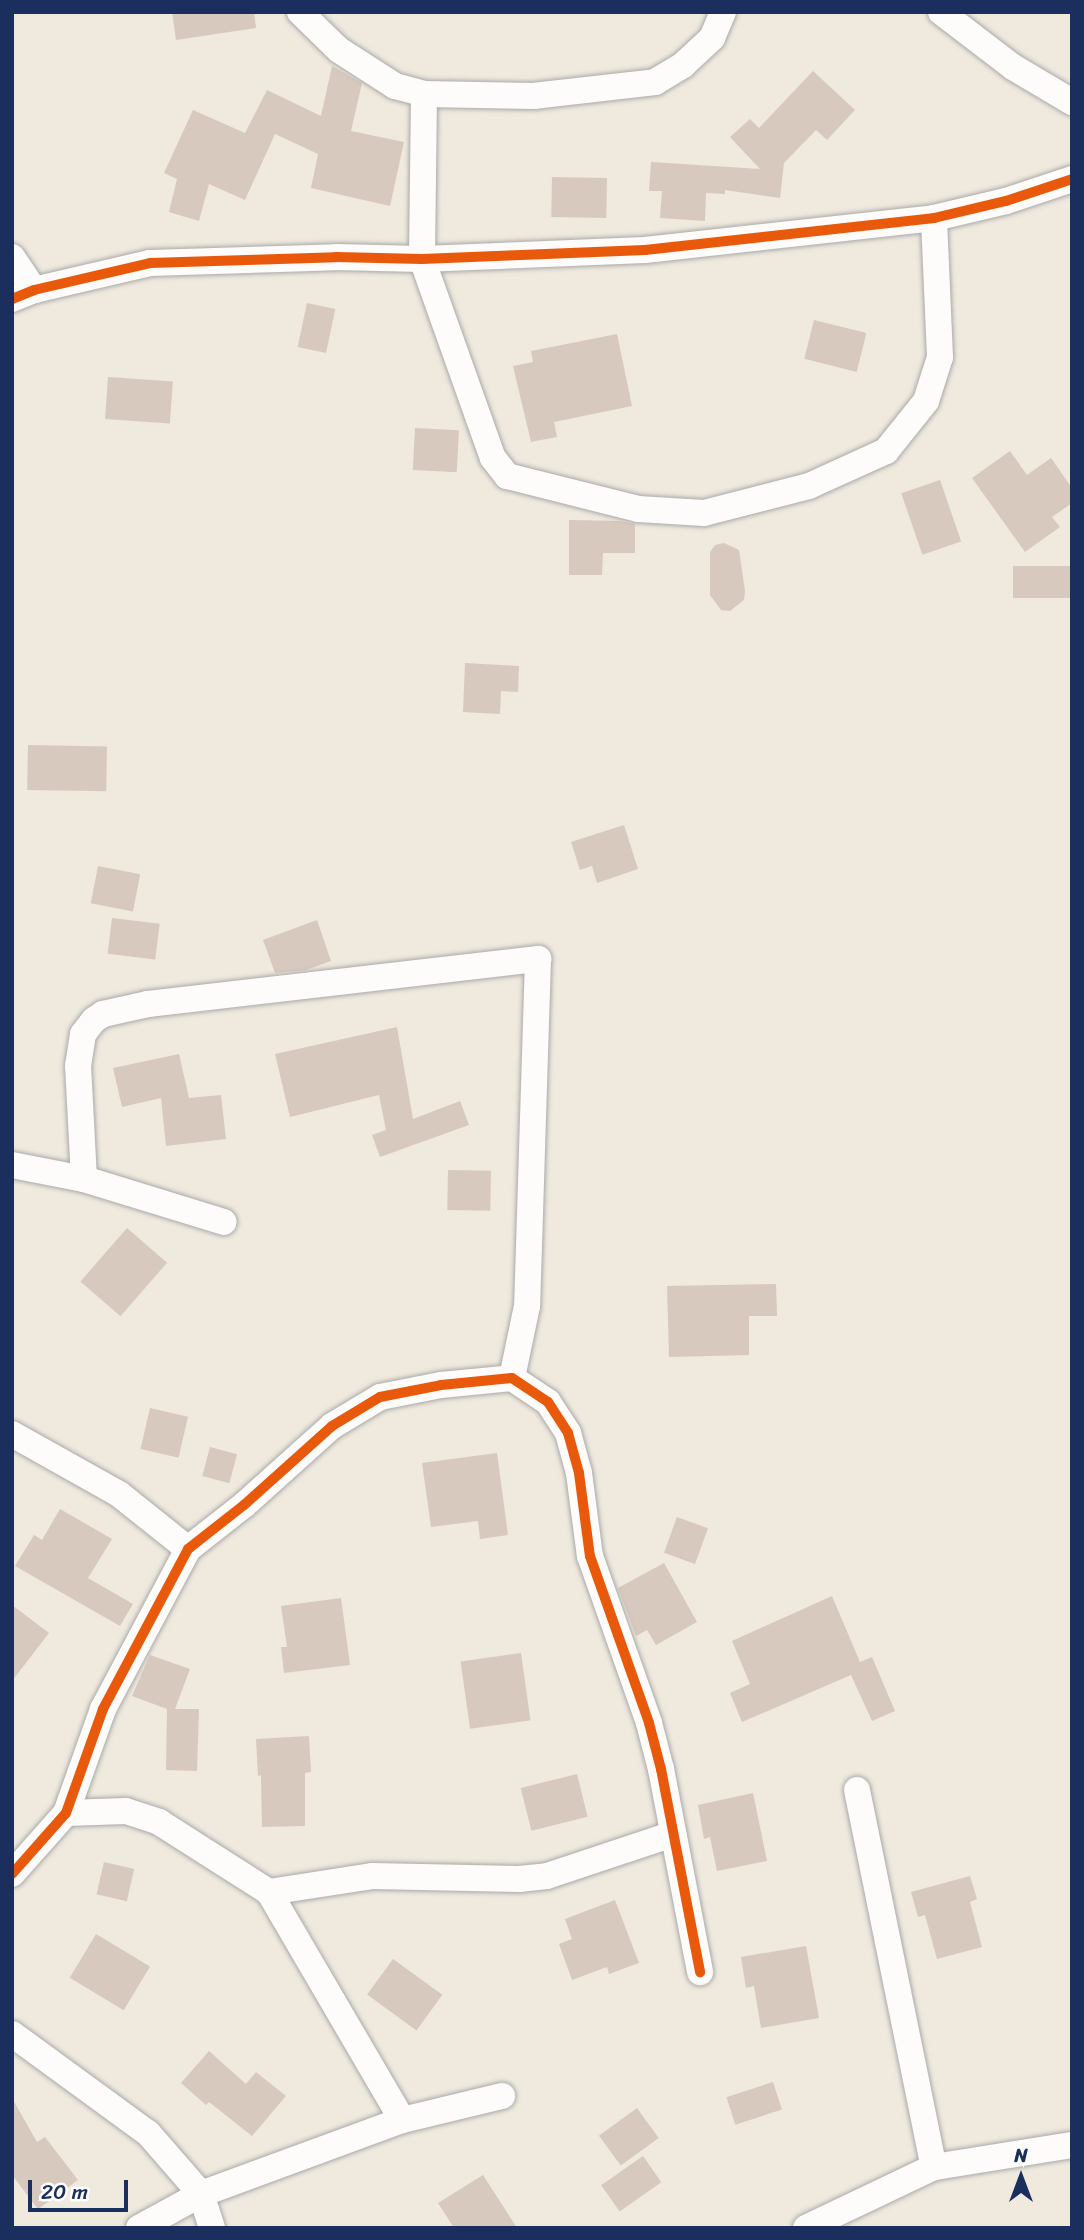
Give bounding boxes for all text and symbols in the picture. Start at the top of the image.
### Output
text: N [1014,2139,1028,2172]
north arrow [986,2142,1056,2212]
scale bar [32,2166,131,2210]
text: 20 m [41,2173,88,2211]

